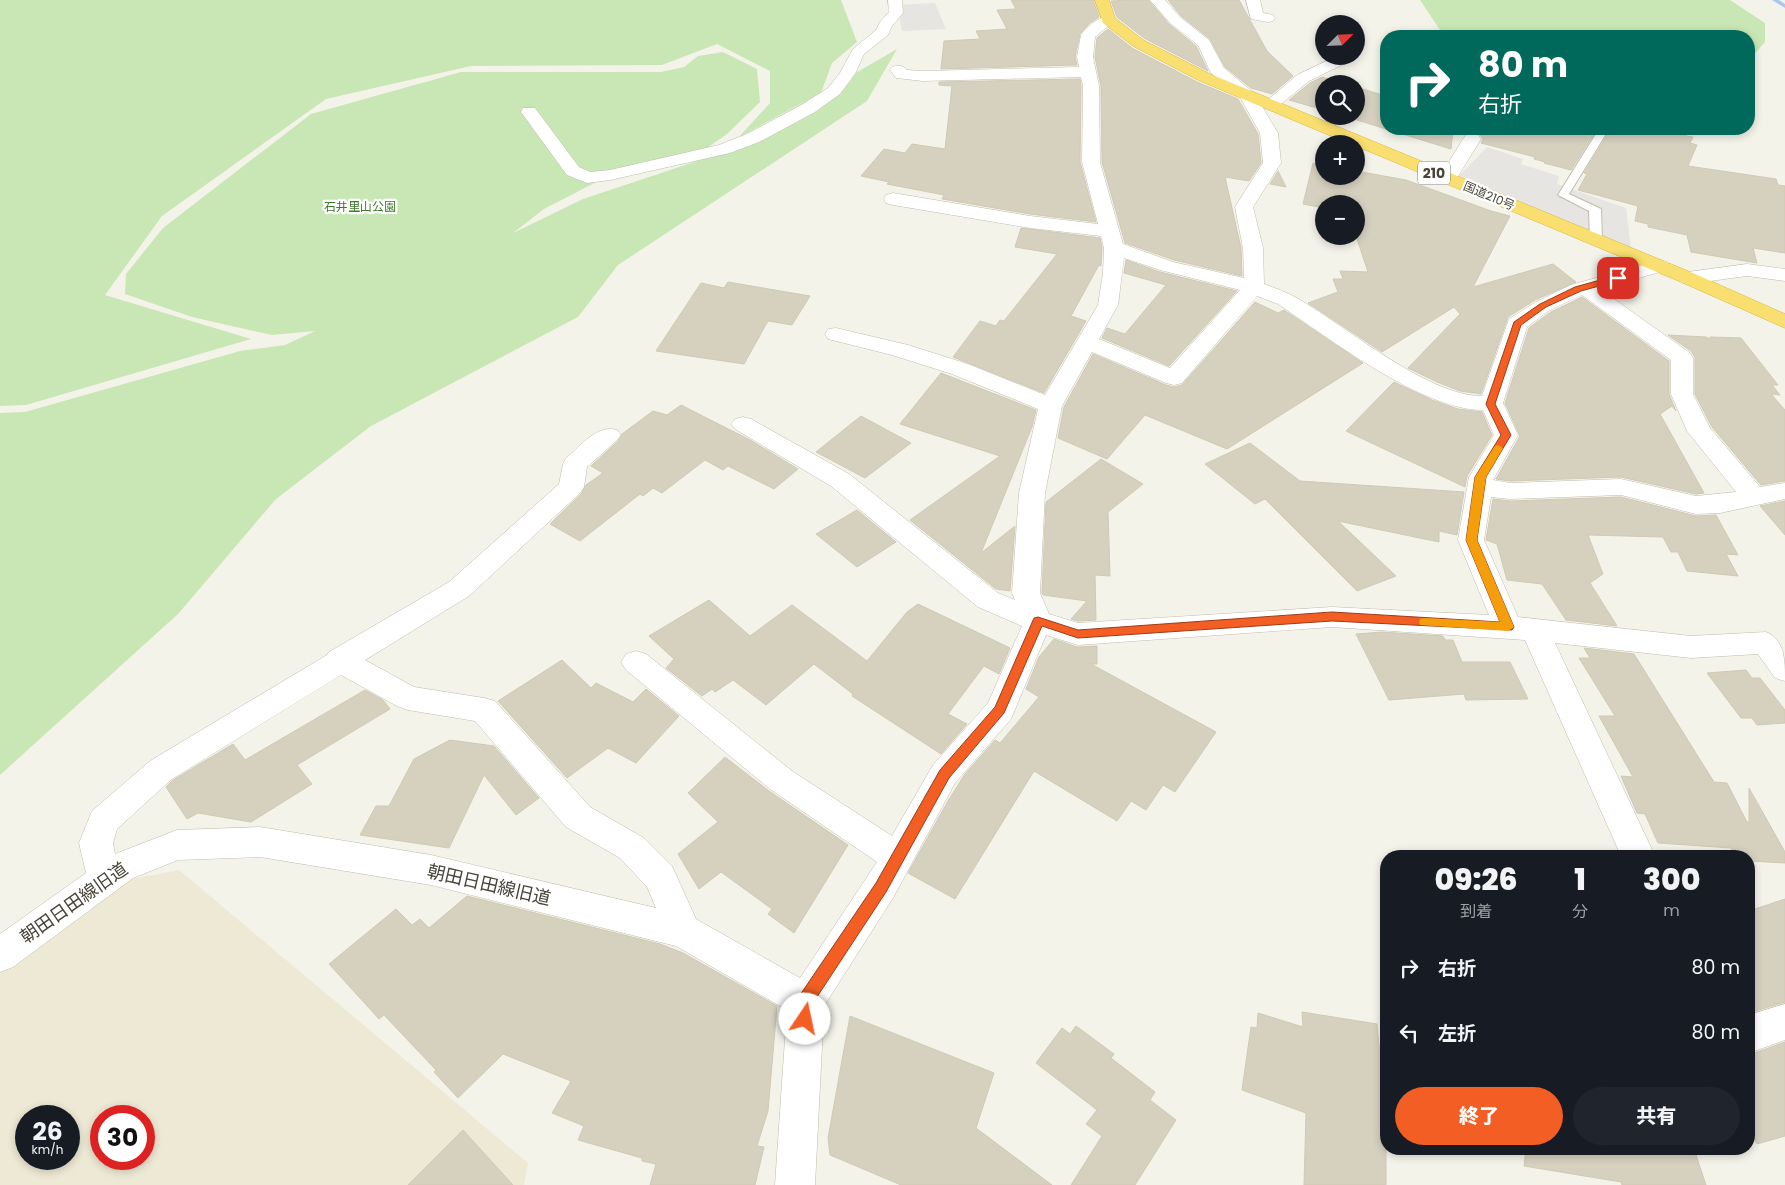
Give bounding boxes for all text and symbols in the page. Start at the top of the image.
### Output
north arrow [1315,15,1365,65]
map controls [1315,15,1365,245]
text: 80 m [1478,40,1568,89]
icon: right [1395,50,1460,115]
button: search [1315,75,1365,125]
text: 右折 [1478,89,1522,120]
button: + [1315,135,1365,185]
road number: 210 [1418,162,1450,184]
street label: 国道210号 [1461,177,1517,214]
button: − [1315,195,1365,245]
park label: 石井里山公園 [324,198,396,215]
pin [1597,257,1639,299]
icon: arrive [1604,264,1632,292]
street label: 朝田日田線旧道 [15,856,132,949]
street label: 朝田日田線旧道 [425,858,553,911]
text: 09:26 [1435,858,1518,901]
text: 1 [1574,858,1586,901]
text: 300 [1643,858,1700,901]
text: m [1663,899,1680,922]
text: 到着 [1460,900,1492,923]
text: 分 [1572,900,1588,923]
icon: right [1395,954,1423,982]
text: 80 m [1691,954,1740,981]
text: 右折 [1438,955,1476,982]
position arrow [778,992,830,1044]
icon: left [1395,1019,1423,1047]
text: 80 m [1691,1019,1740,1046]
text: 左折 [1438,1020,1476,1047]
button: 終了 [1395,1087,1563,1145]
button: 共有 [1573,1087,1740,1145]
speed limit sign: 30 [90,1105,155,1170]
text: 26 [32,1114,63,1149]
text: km/h [32,1141,63,1158]

